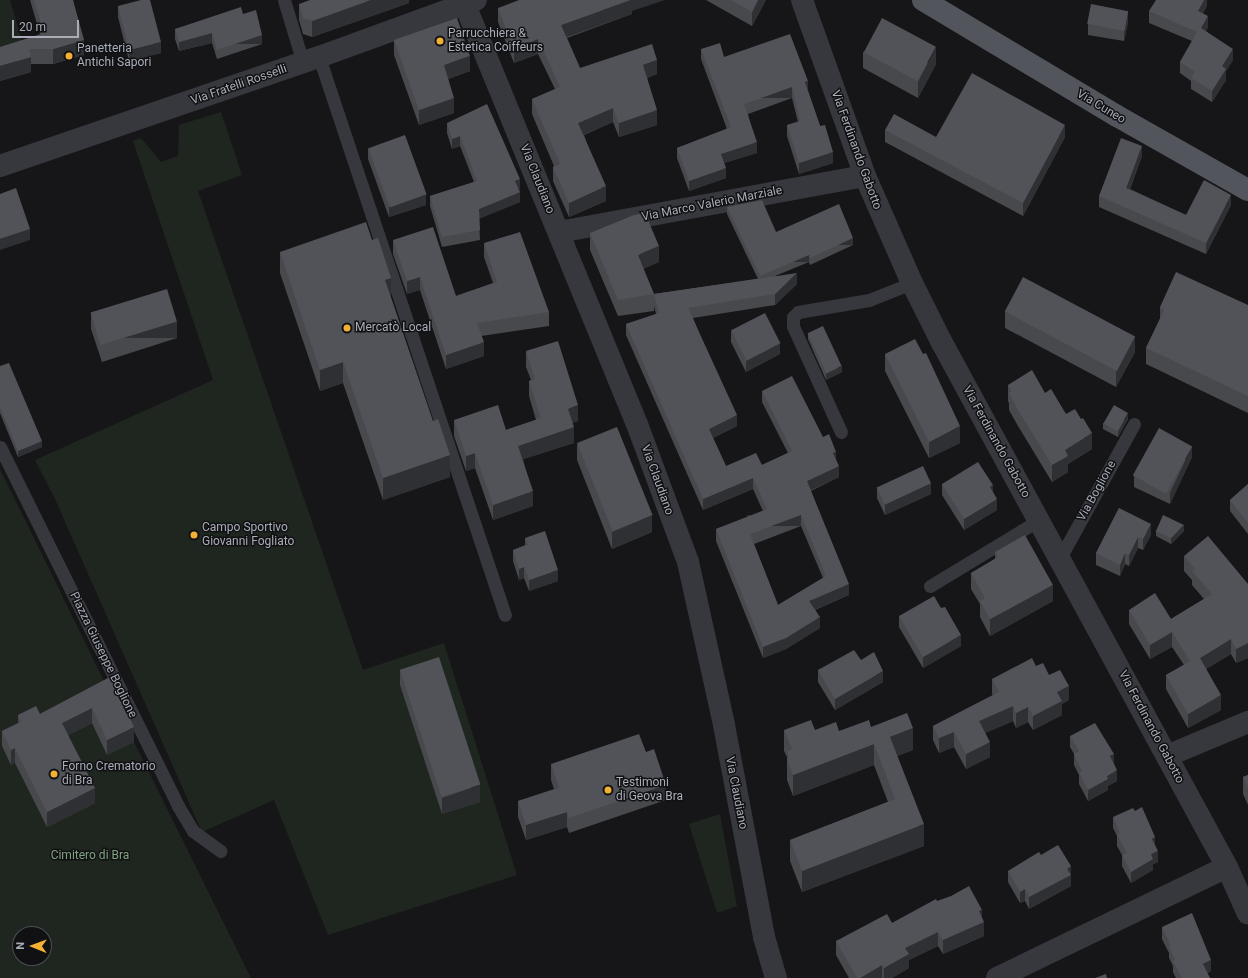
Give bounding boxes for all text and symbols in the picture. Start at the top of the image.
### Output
scale bar [14,12,81,38]
text: 20 m [19,20,46,34]
place label: Parrucchiera & Estetica Coiffeurs [448,27,543,55]
marker: Parrucchiera & Estetica Coiffeurs [435,36,445,46]
place label: Panetteria Antichi Sapori [77,42,151,70]
marker: Panetteria Antichi Sapori [64,51,74,61]
street label: Via Fratelli Rosselli [189,62,289,108]
street label: Via Cuneo [1074,87,1128,127]
street label: Via Ferdinando Gabotto [828,88,884,212]
street label: Via Claudiano [517,142,557,216]
street label: Via Marco Valerio Marziale [641,183,783,225]
place label: Mercatò Local [355,321,431,335]
marker: Mercatò Local [342,323,352,333]
street label: Via Ferdinando Gabotto [959,383,1033,501]
street label: Via Claudiano [638,443,676,517]
street label: Via Boglione [1075,458,1119,524]
place label: Campo Sportivo Giovanni Fogliato [202,521,294,549]
marker: Campo Sportivo Giovanni Fogliato [189,530,199,540]
street label: Piazza Giuseppe Boglione [66,590,140,720]
street label: Via Ferdinando Gabotto [1115,668,1187,786]
street label: Via Claudiano [722,755,750,831]
place label: Forno Crematorio di Bra [62,760,156,788]
marker: Forno Crematorio di Bra [49,769,59,779]
place label: Testimoni di Geova Bra [616,776,683,804]
marker: Testimoni di Geova Bra [603,785,613,795]
park label: Cimitero di Bra [51,849,129,863]
north arrow [12,926,52,966]
text: N [14,942,27,950]

